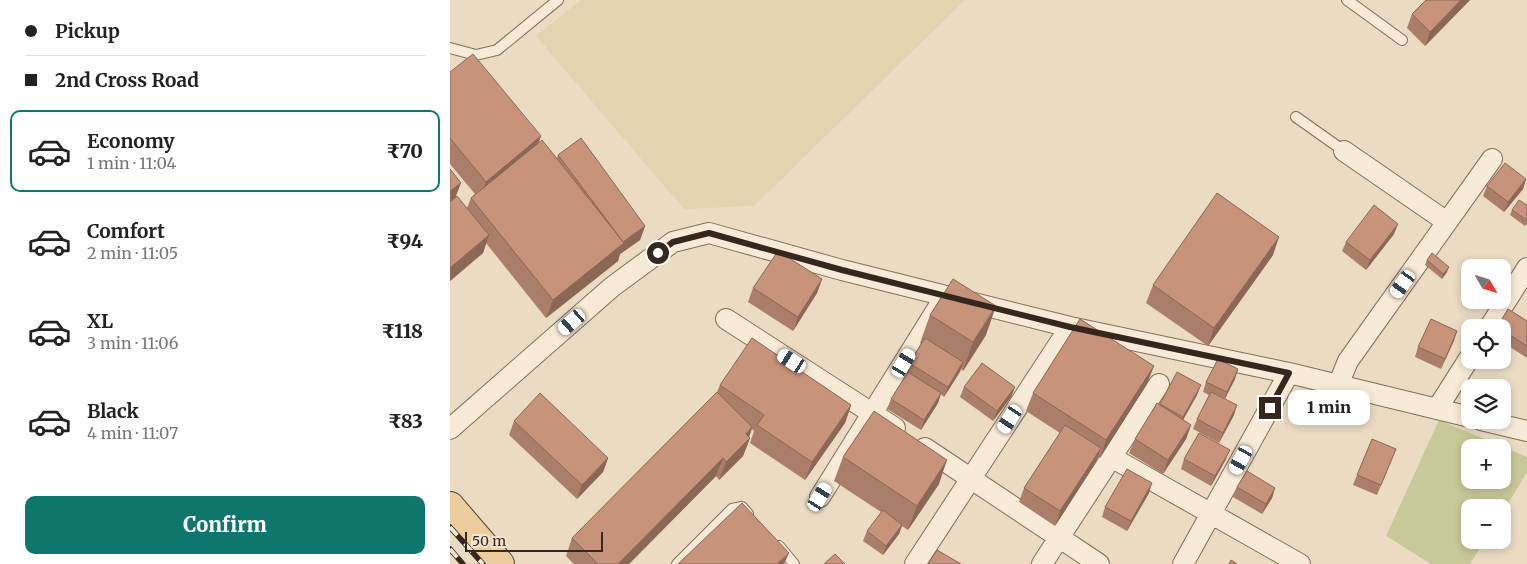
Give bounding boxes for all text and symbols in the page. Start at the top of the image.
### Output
text: Pickup [55,19,120,43]
text: 2nd Cross Road [55,68,199,92]
icon: car [27,129,72,174]
text: Economy [87,129,175,153]
text: ₹70 [386,139,423,163]
text: 1 min · 11:04 [87,153,176,173]
icon: car [27,219,72,264]
text: Comfort [87,219,165,243]
text: ₹94 [386,229,423,253]
route start [647,242,669,264]
text: 2 min · 11:05 [87,243,178,263]
north arrow [1461,259,1511,309]
map controls [1461,259,1511,549]
car [1388,267,1417,301]
car [555,306,588,338]
icon: car [27,309,72,354]
text: XL [87,309,113,333]
text: ₹118 [381,319,423,343]
button: locate [1461,319,1511,369]
text: 3 min · 11:06 [87,333,178,353]
car [889,346,918,380]
car [775,347,808,375]
button: layers [1461,379,1511,429]
callout: 1 min [1288,390,1370,426]
route end [1259,397,1281,419]
text: 1 min [1307,397,1351,417]
icon: car [27,399,72,444]
text: Black [87,399,139,423]
car [995,402,1024,436]
text: ₹83 [388,409,423,433]
text: 4 min · 11:07 [87,423,178,443]
button: + [1461,439,1511,489]
car [1227,443,1254,477]
car [805,480,834,514]
button: Confirm [25,496,425,554]
button: − [1461,499,1511,549]
scale bar [465,529,602,552]
text: 50 m [472,532,506,550]

